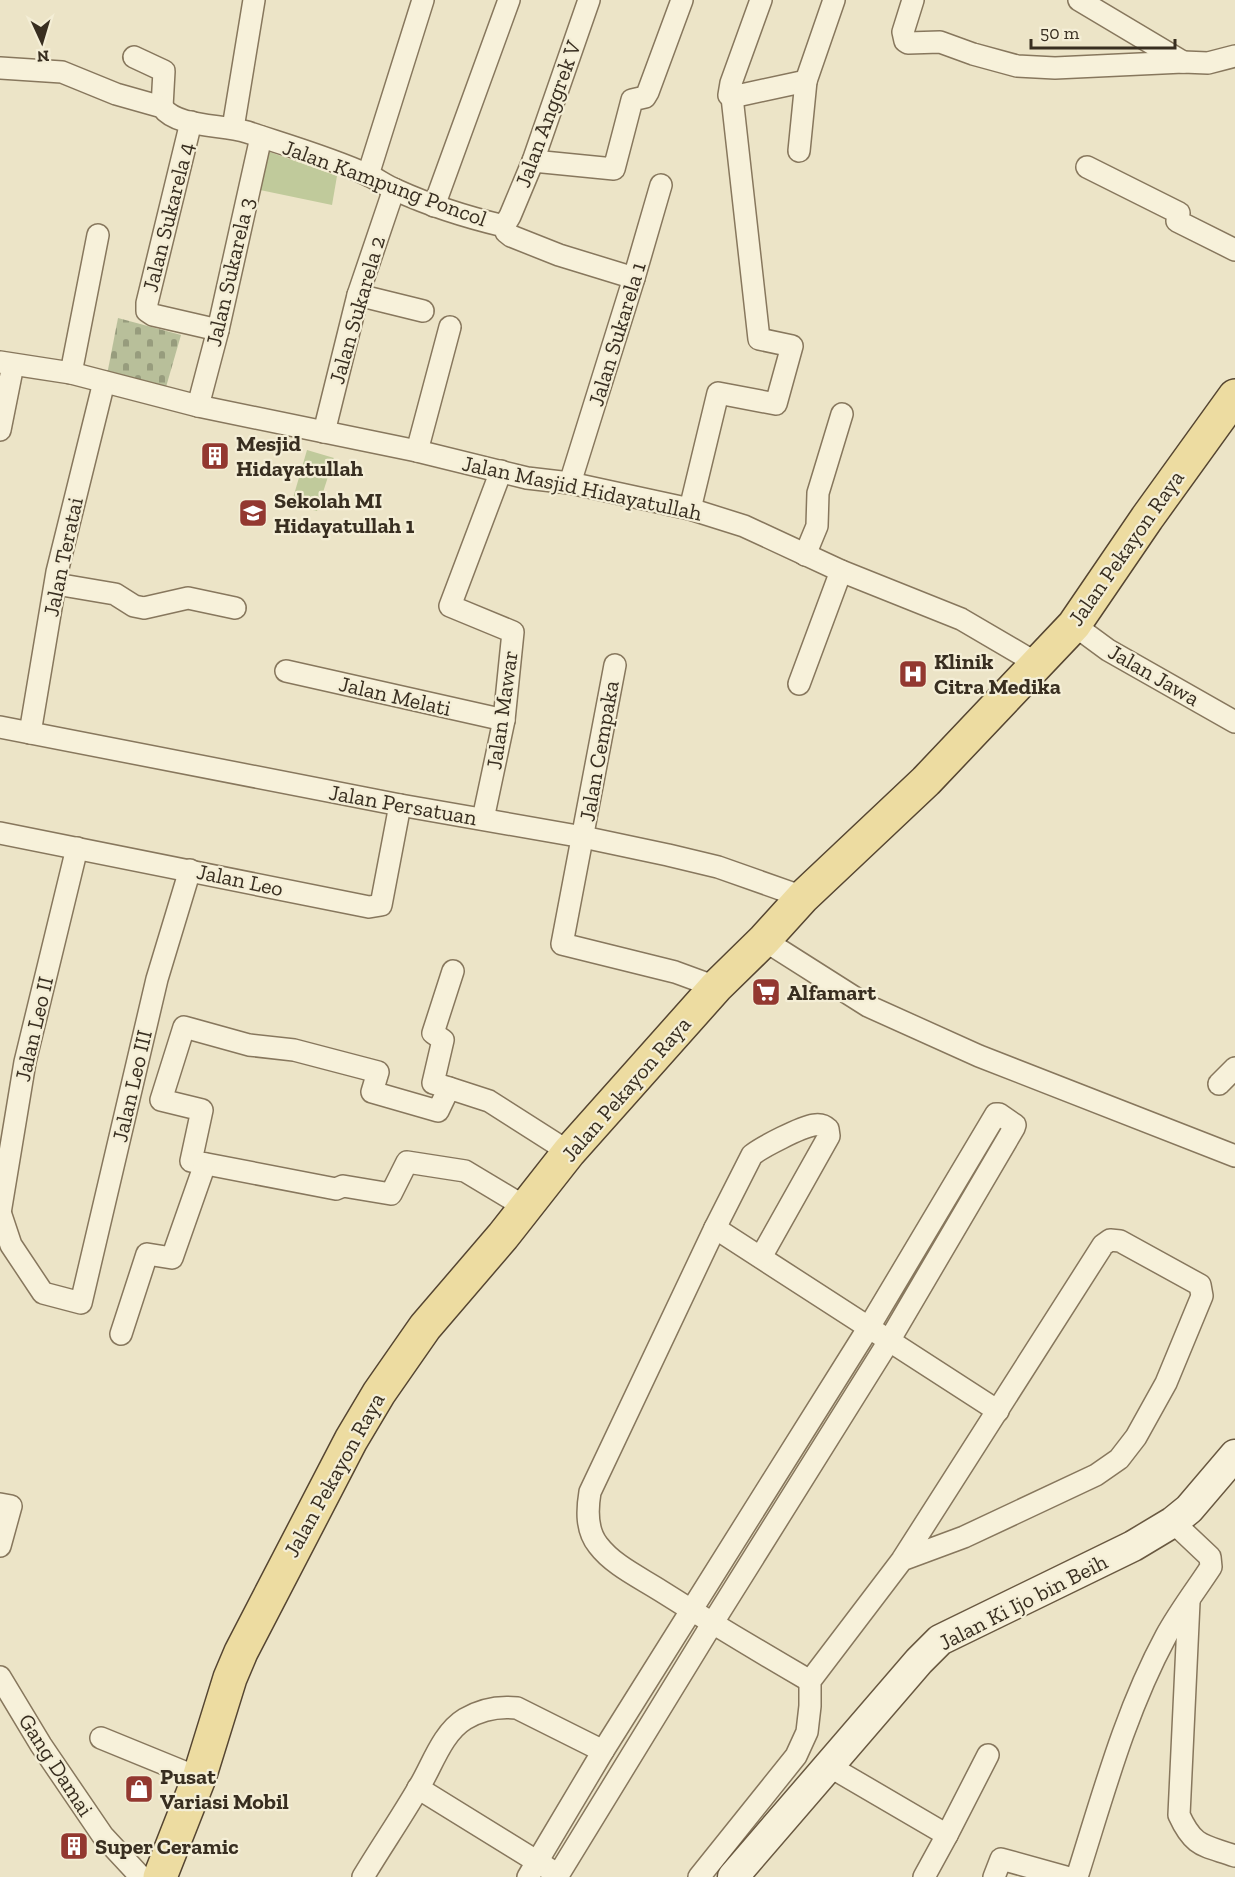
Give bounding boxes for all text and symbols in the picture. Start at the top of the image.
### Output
north arrow [12,12,72,72]
scale bar [1031,12,1175,50]
text: 50 m [1040,22,1080,44]
street label: Jalan Anggrek V [509,36,587,191]
text: N [36,47,50,66]
street label: Jalan Kampung Poncol [279,133,491,233]
street label: Jalan Sukarela 4 [136,139,200,295]
street label: Jalan Sukarela 3 [200,195,260,349]
street label: Jalan Sukarela 2 [323,233,391,387]
street label: Jalan Sukarela 1 [582,258,652,410]
place label: Mesjid Hidayatullah [236,430,364,482]
building icon: Mesjid Hidayatullah [199,440,231,472]
street label: Jalan Masjid Hidayatullah [460,449,705,527]
street label: Jalan Pekayon Raya [1062,465,1190,631]
place label: Sekolah MI Hidayatullah 1 [274,487,414,539]
street label: Jalan Teratai [37,495,89,619]
school or university icon: Sekolah MI Hidayatullah 1 [237,497,269,529]
street label: Jalan Jawa [1104,638,1205,712]
place label: Klinik Citra Medika [934,648,1061,700]
street label: Jalan Mawar [480,649,524,771]
hospital icon: Klinik Citra Medika [897,658,929,690]
street label: Jalan Melati [336,670,454,722]
street label: Jalan Cempaka [573,678,625,824]
street label: Jalan Persatuan [327,779,480,831]
street label: Jalan Leo [194,858,286,902]
street label: Jalan Leo II [9,974,59,1084]
supermarket icon: Alfamart [750,976,782,1008]
place label: Alfamart [787,979,876,1006]
street label: Jalan Pekayon Raya [556,1011,697,1167]
street label: Jalan Leo III [106,1027,158,1145]
street label: Jalan Pekayon Raya [278,1388,391,1562]
street label: Jalan Ki Ijo bin Beih [934,1548,1112,1656]
street label: Gang Damai [13,1708,99,1822]
place label: Pusat Variasi Mobil [160,1763,289,1815]
shop icon: Pusat Variasi Mobil [123,1773,155,1805]
building icon: Super Ceramic [58,1830,90,1862]
place label: Super Ceramic [95,1833,239,1860]

